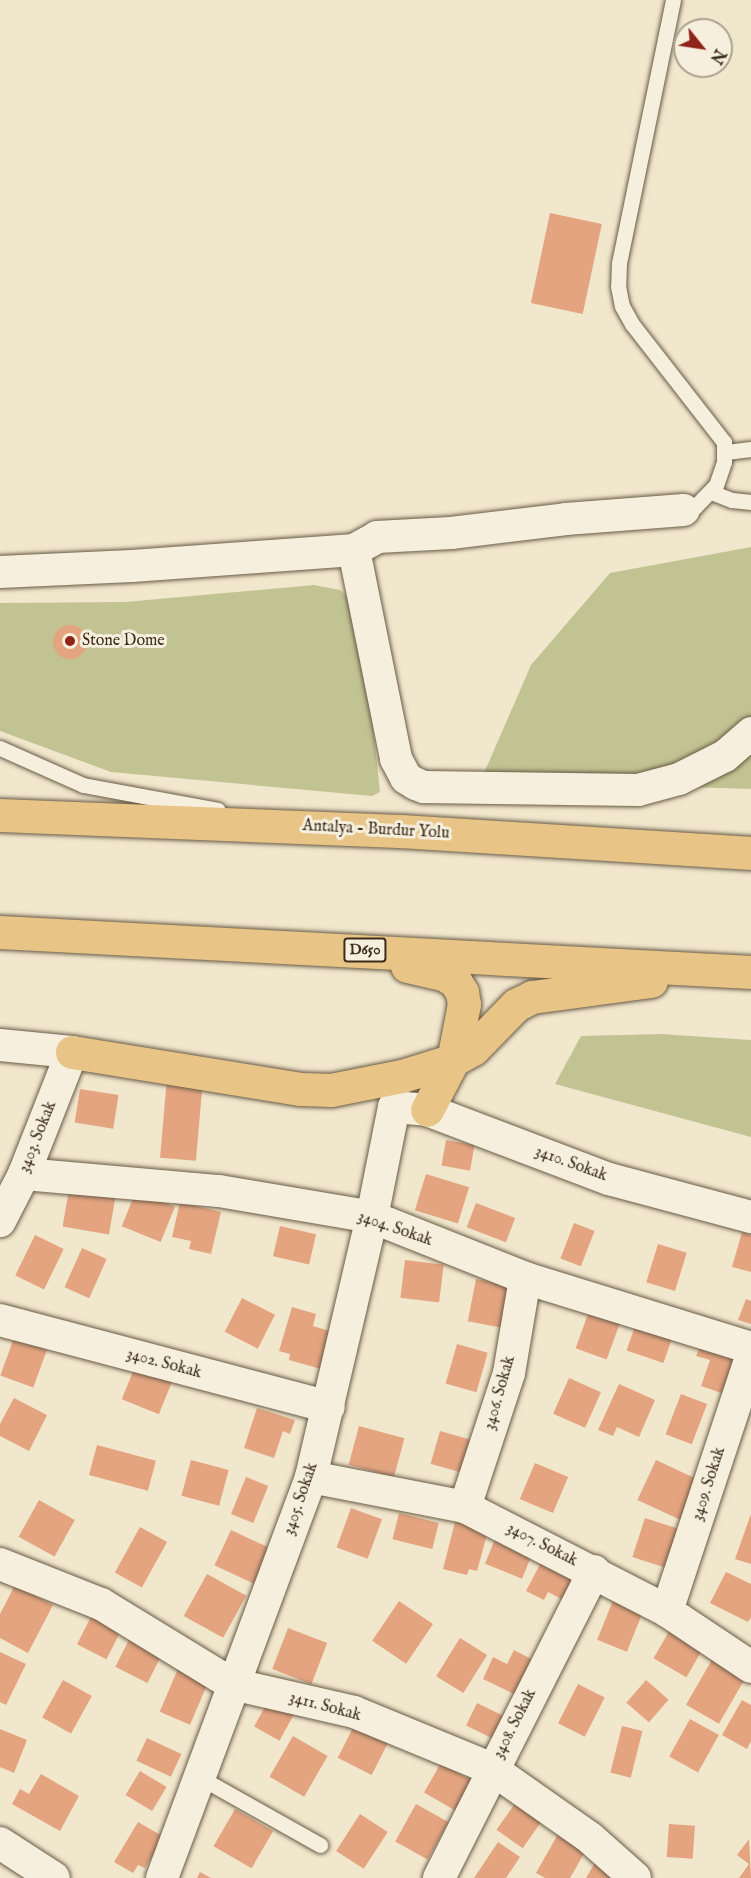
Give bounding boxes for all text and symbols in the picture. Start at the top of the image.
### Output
north arrow [673,18,733,78]
text: N [705,45,729,67]
place label: Stone Dome [82,631,165,651]
marker: Stone Dome [63,634,77,648]
street label: Antalya - Burdur Yolu [302,817,450,843]
road number: D650 [342,938,388,962]
street label: 3403. Sokak [15,1098,61,1176]
street label: 3410. Sokak [532,1142,610,1186]
street label: 3404. Sokak [355,1207,435,1251]
street label: 3402. Sokak [124,1345,204,1383]
street label: 3406. Sokak [480,1354,520,1432]
street label: 3409. Sokak [688,1445,730,1523]
street label: 3405. Sokak [280,1460,322,1538]
street label: 3407. Sokak [503,1519,581,1571]
street label: 3408. Sokak [489,1686,541,1762]
street label: 3411. Sokak [287,1688,363,1726]

